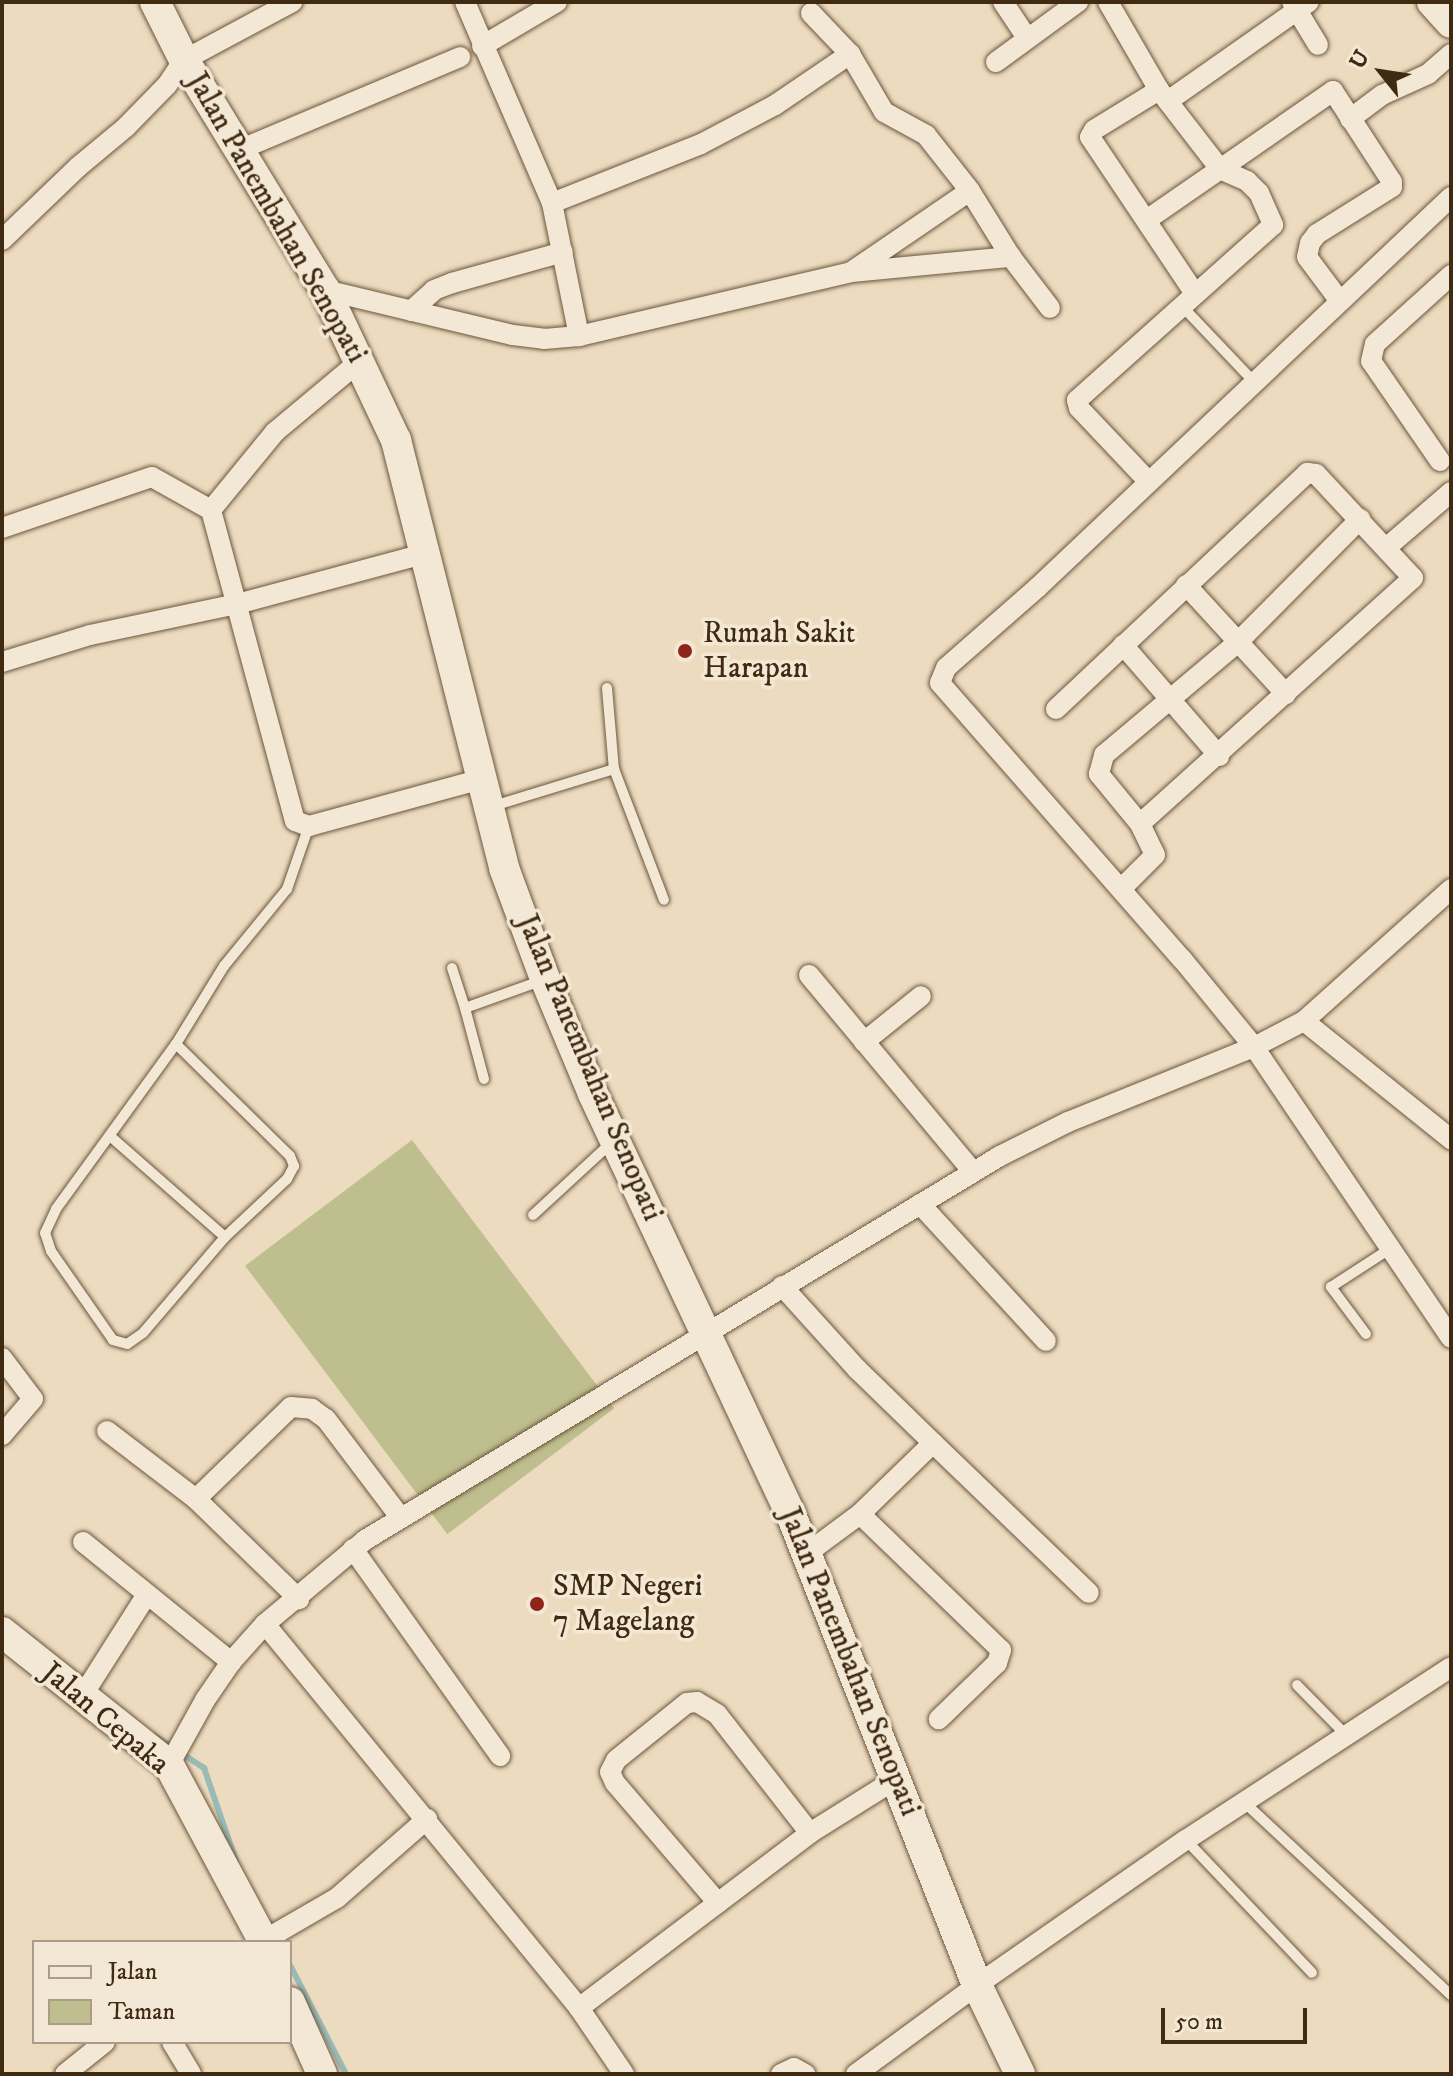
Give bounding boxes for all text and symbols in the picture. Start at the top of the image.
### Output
north arrow [1341,32,1421,112]
text: U [1344,46,1376,74]
street label: Jalan Panembahan Senopati [178,66,374,370]
place label: Rumah Sakit Harapan [703,616,855,686]
marker: Rumah Sakit Harapan [674,640,696,662]
street label: Jalan Panembahan Senopati [508,909,670,1227]
street label: Jalan Panembahan Senopati [771,1503,927,1821]
place label: SMP Negeri 7 Magelang [553,1569,702,1640]
marker: SMP Negeri 7 Magelang [528,1595,546,1613]
street label: Jalan Cepaka [34,1655,176,1783]
legend [32,1940,292,2044]
text: Jalan [108,1957,157,1987]
scale bar [1165,1992,1311,2042]
text: Taman [108,1997,175,2027]
text: 50 m [1175,2007,1223,2037]

